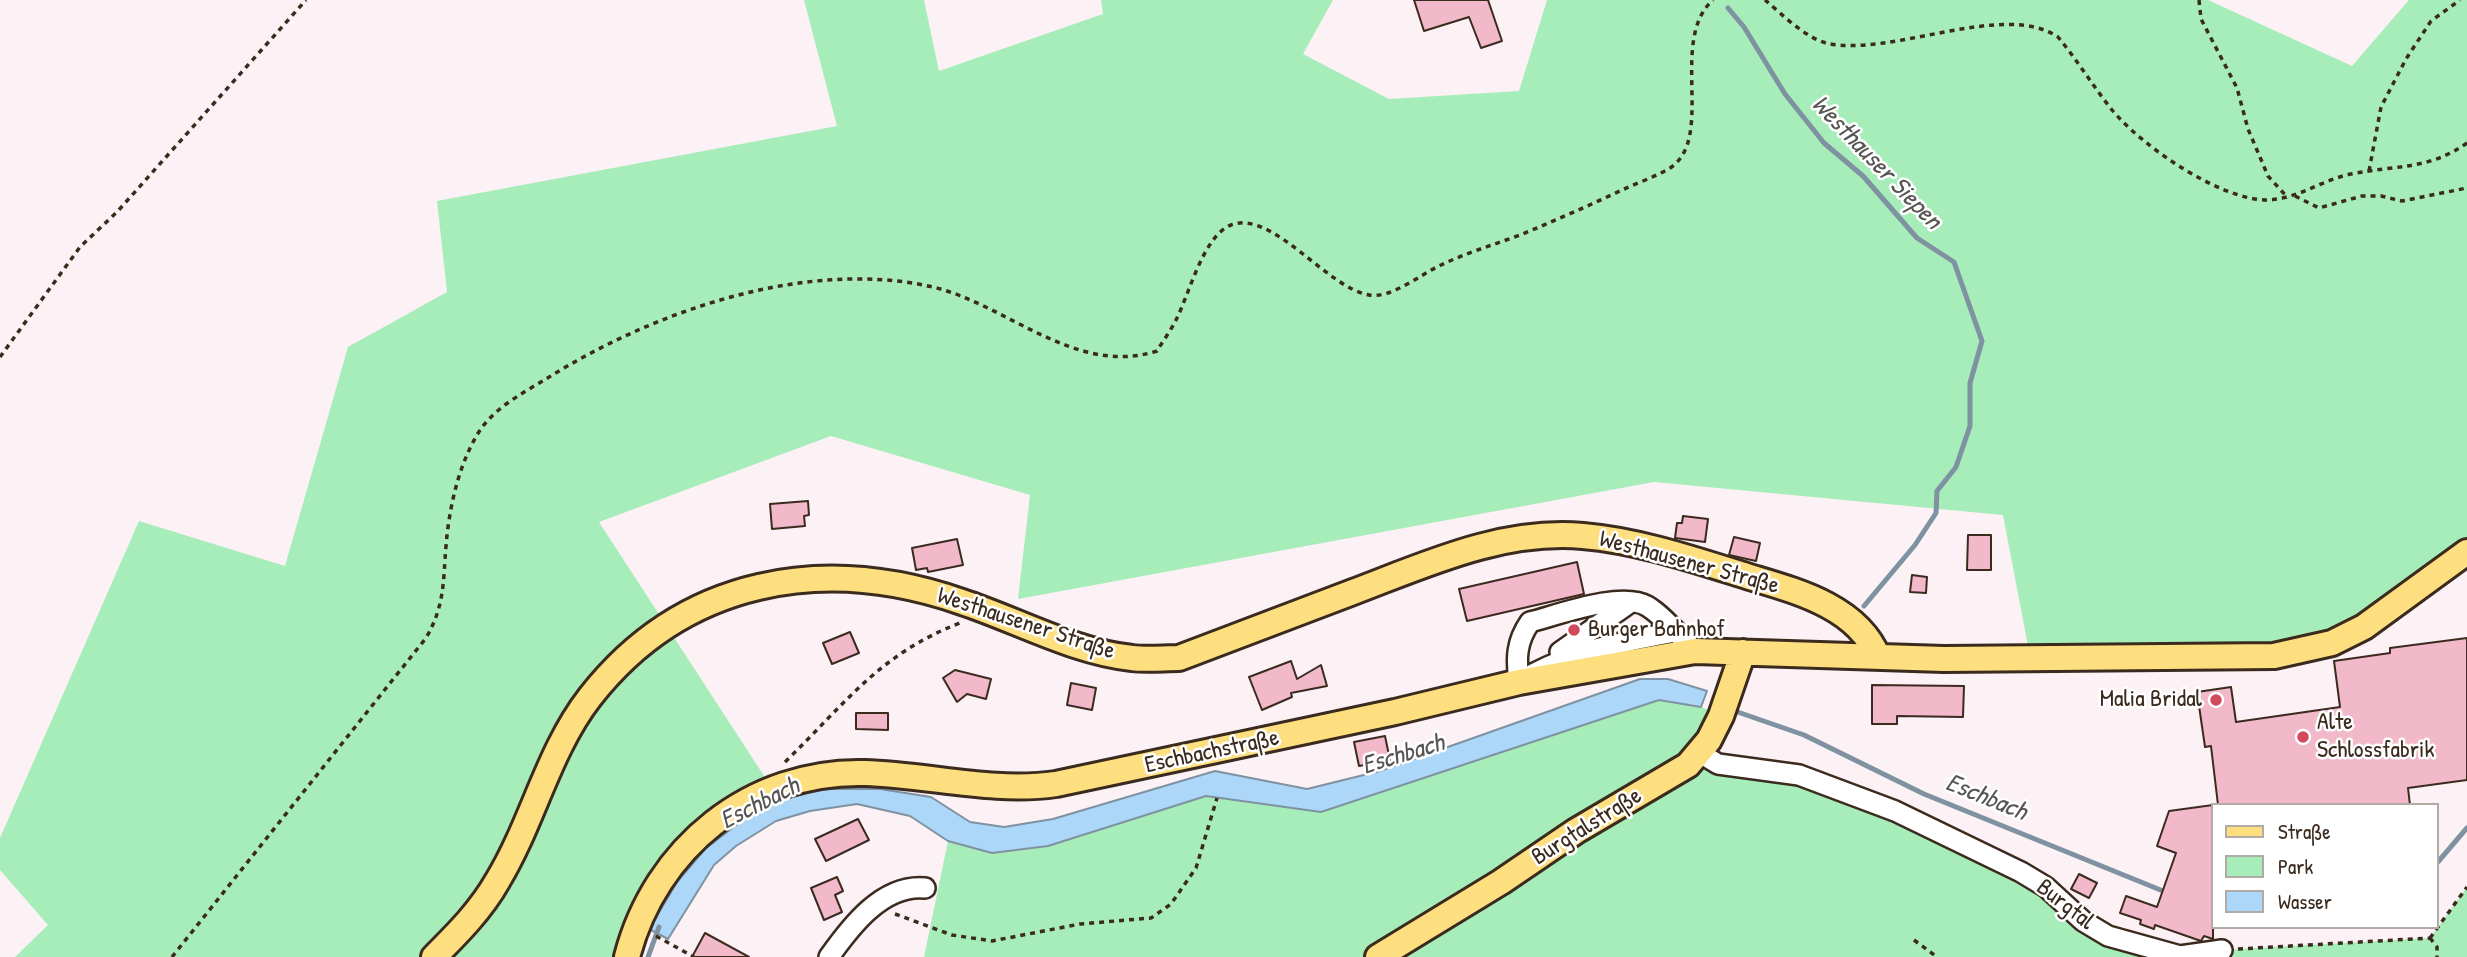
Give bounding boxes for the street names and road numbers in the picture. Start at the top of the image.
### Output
street label: Westhausener Straße [1596,525,1782,601]
street label: Westhausener Straße [934,582,1118,666]
street label: Eschbachstraße [1142,724,1282,780]
street label: Burgtalstraße [1527,782,1647,872]
street label: Burgtal [2030,873,2100,937]

